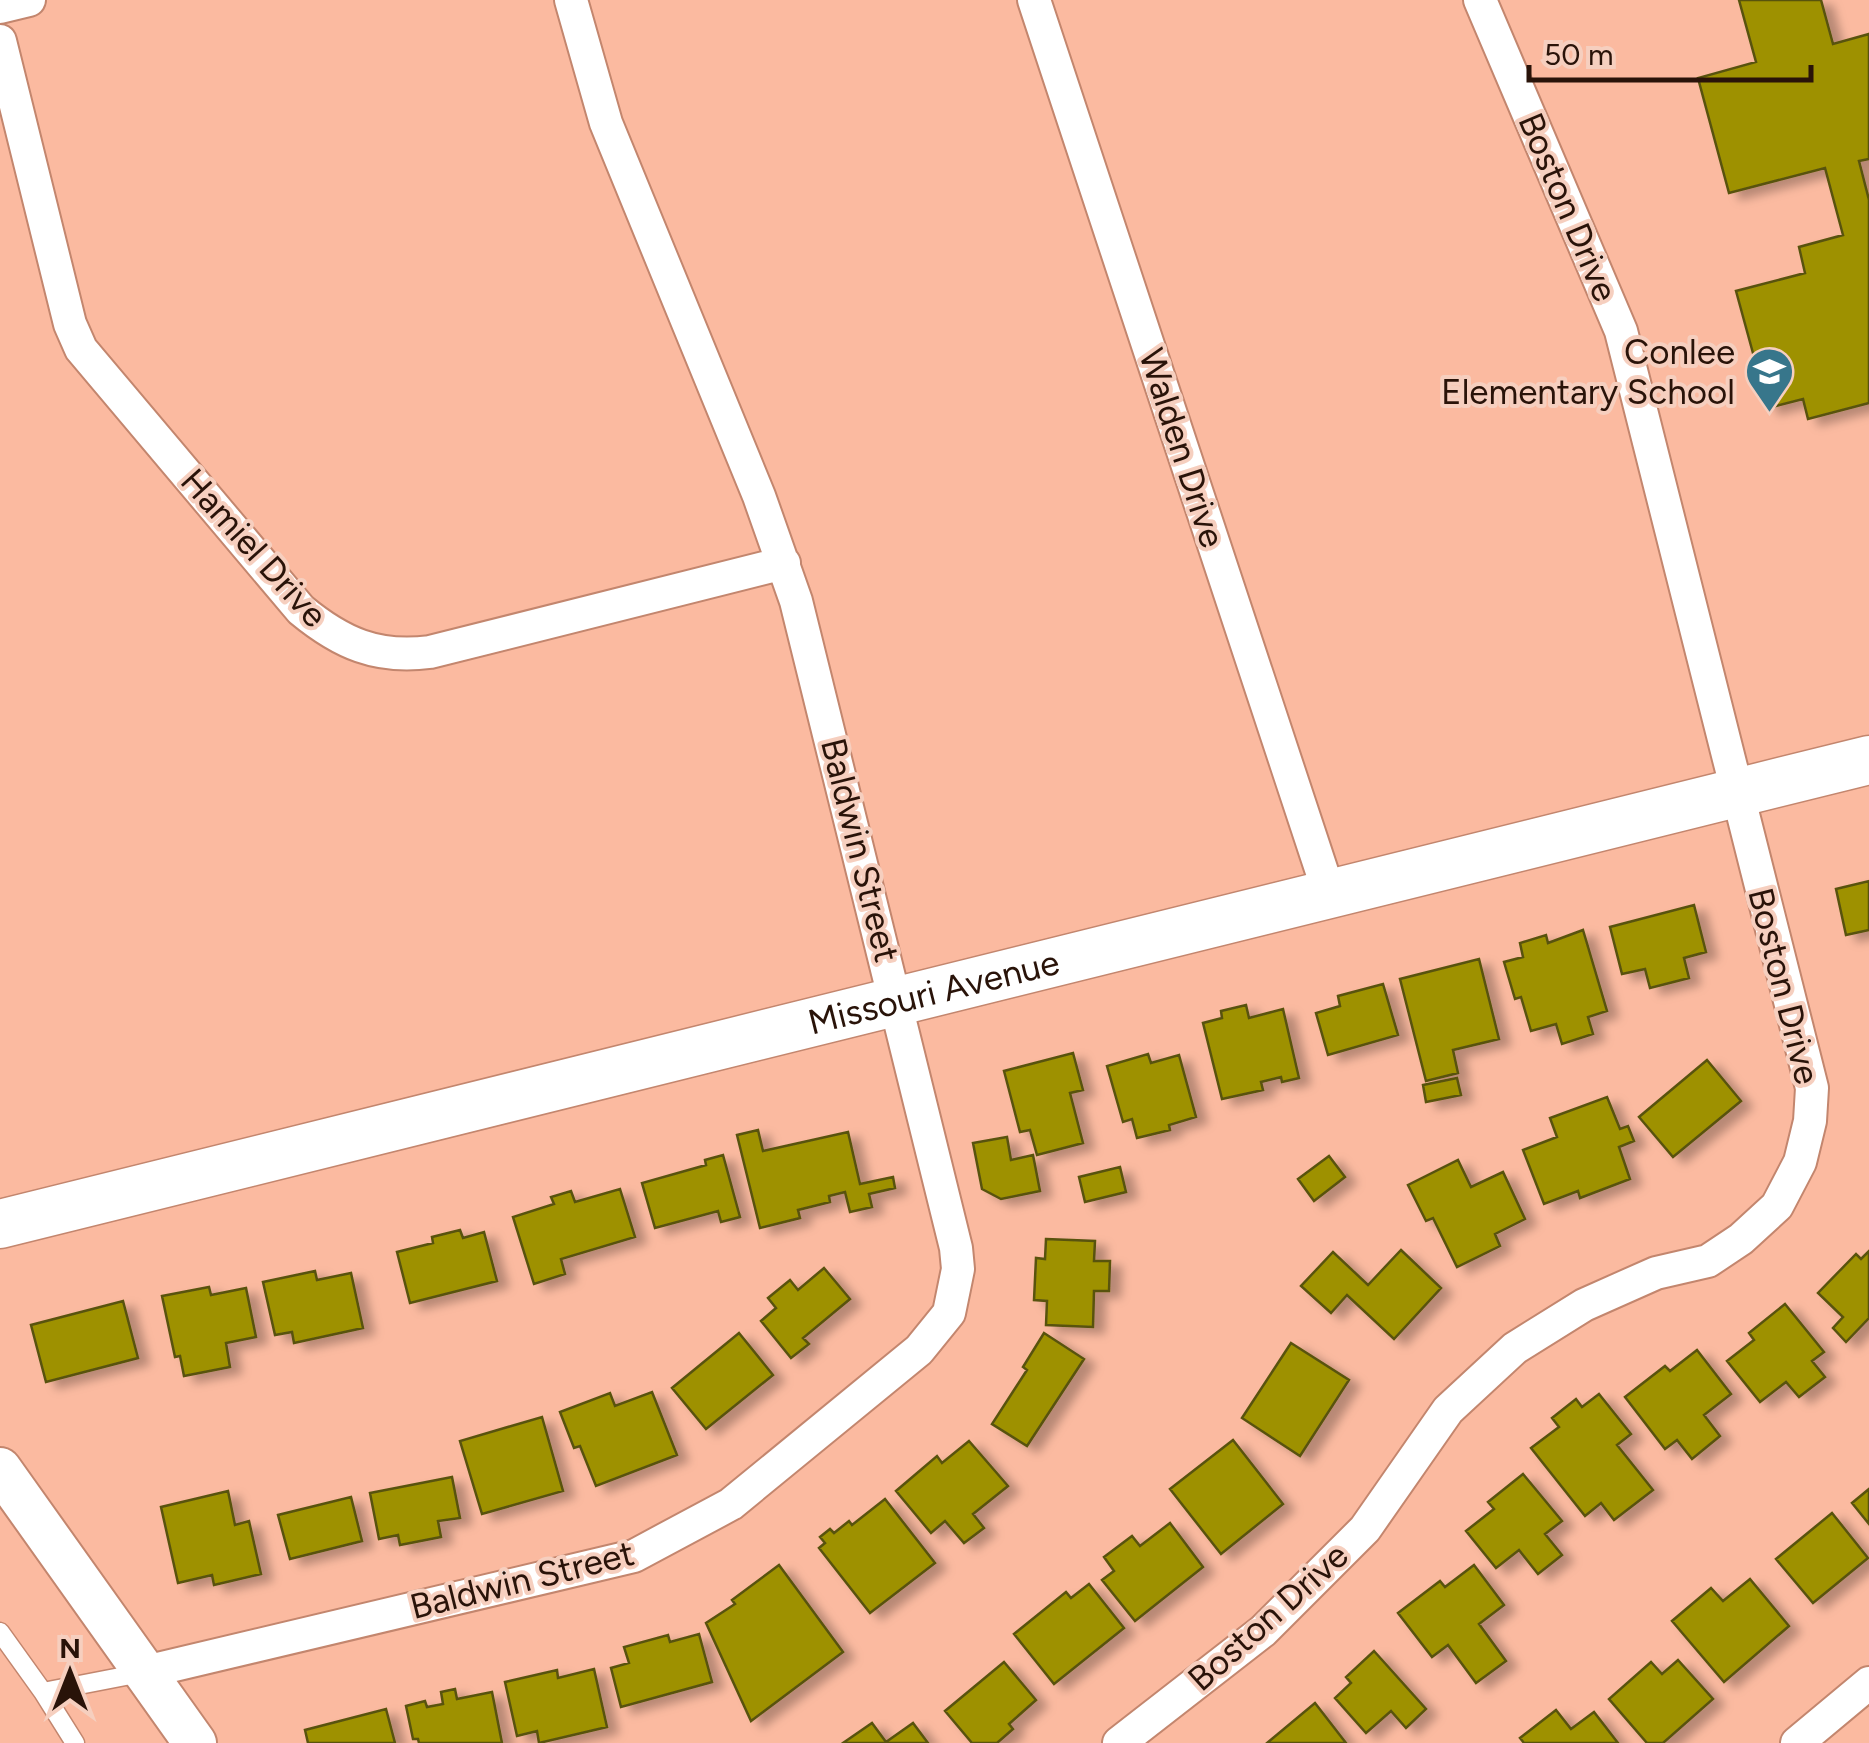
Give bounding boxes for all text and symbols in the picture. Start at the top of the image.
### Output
scale bar [1529,20,1812,82]
text: 50 m [1544,36,1613,73]
street label: Boston Drive [1509,106,1627,308]
place label: Conlee Elementary School [1441,331,1735,413]
street label: Walden Drive [1130,343,1234,553]
school or university icon: Conlee Elementary School [1744,346,1796,414]
street label: Hamiel Drive [172,460,336,636]
street label: Baldwin Street [812,734,908,966]
street label: Boston Drive [1739,884,1829,1088]
street label: Missouri Avenue [804,941,1064,1044]
street label: Baldwin Street [406,1532,638,1628]
street label: Boston Drive [1179,1534,1357,1700]
north arrow [20,1623,120,1723]
text: N [59,1631,81,1665]

